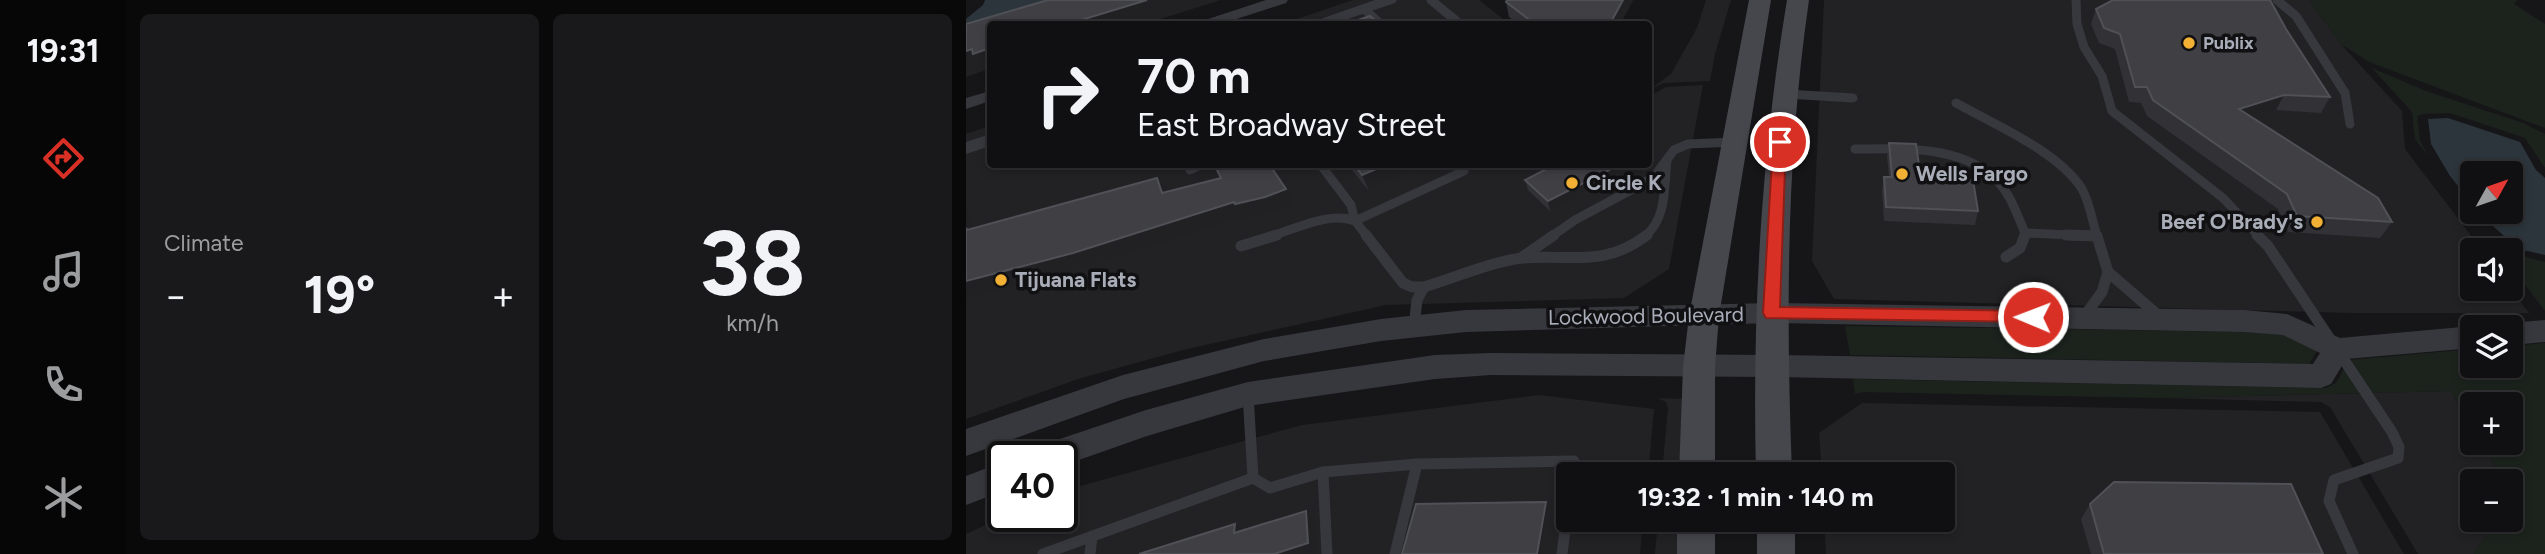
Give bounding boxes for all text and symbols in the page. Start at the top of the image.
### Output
text: 19:31 [27,32,100,70]
place label: Publix [2203,32,2254,54]
marker: Publix [2181,35,2197,51]
text: 70 m [1137,46,1250,105]
icon: right [1022,49,1113,140]
text: East Broadway Street [1137,106,1446,144]
pin [1750,112,1810,172]
icon: arrive [1761,123,1799,161]
icon: directions [39,134,88,183]
place label: Wells Fargo [1916,161,2028,186]
north arrow [2460,161,2524,224]
map controls [2460,161,2523,532]
marker: Wells Fargo [1894,166,1910,182]
place label: Circle K [1586,170,1662,195]
marker: Circle K [1564,175,1580,191]
text: 38 [699,209,806,318]
place label: Beef O'Brady's [2160,209,2303,234]
marker: Beef O'Brady's [2309,214,2325,230]
text: Climate [164,229,243,257]
button: sound [2460,238,2523,301]
icon: music [39,247,88,296]
text: 19° [304,264,375,326]
place label: Tijuana Flats [1015,267,1137,292]
marker: Tijuana Flats [993,272,1009,288]
text: − [164,273,188,319]
text: + [491,273,515,319]
position arrow [1996,280,2070,354]
street label: Lockwood Boulevard [1548,301,1744,330]
text: km/h [726,309,779,337]
button: layers [2460,315,2523,378]
icon: phone [39,360,88,409]
button: + [2460,392,2523,455]
speed limit sign: 40 [987,441,1078,532]
button: − [2460,469,2523,532]
icon: climate [39,473,88,522]
text: 19:32 · 1 min · 140 m [1637,481,1874,513]

